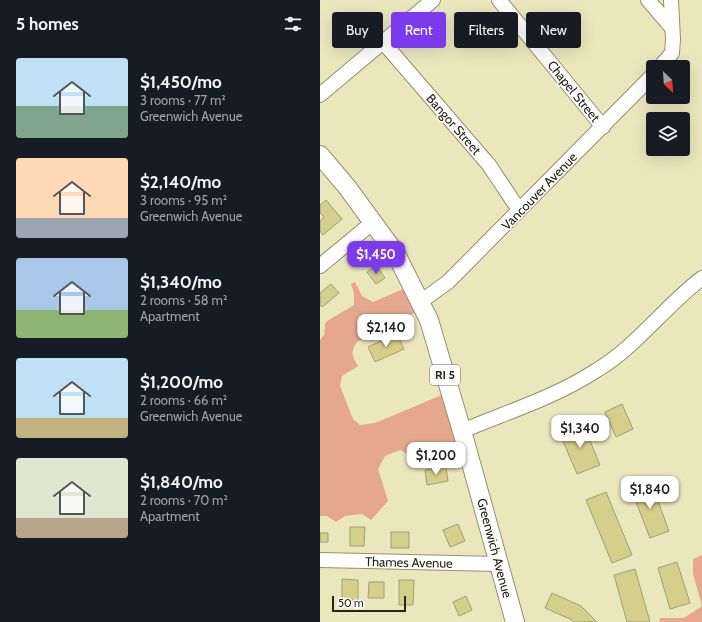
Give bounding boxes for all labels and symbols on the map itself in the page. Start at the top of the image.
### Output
street label: Chapel Street [544,57,604,125]
north arrow [646,60,690,104]
street label: Bangor Street [423,90,485,158]
street label: Vancouver Avenue [498,149,580,233]
pin: $1,450 [343,241,409,275]
pin: $2,140 [353,314,419,348]
road number: RI 5 [430,365,460,385]
pin: $1,340 [547,415,613,449]
pin: $1,200 [403,442,469,476]
pin: $1,840 [617,476,683,510]
street label: Greenwich Avenue [474,496,516,600]
street label: Thames Avenue [365,553,453,571]
scale bar [332,594,406,613]

